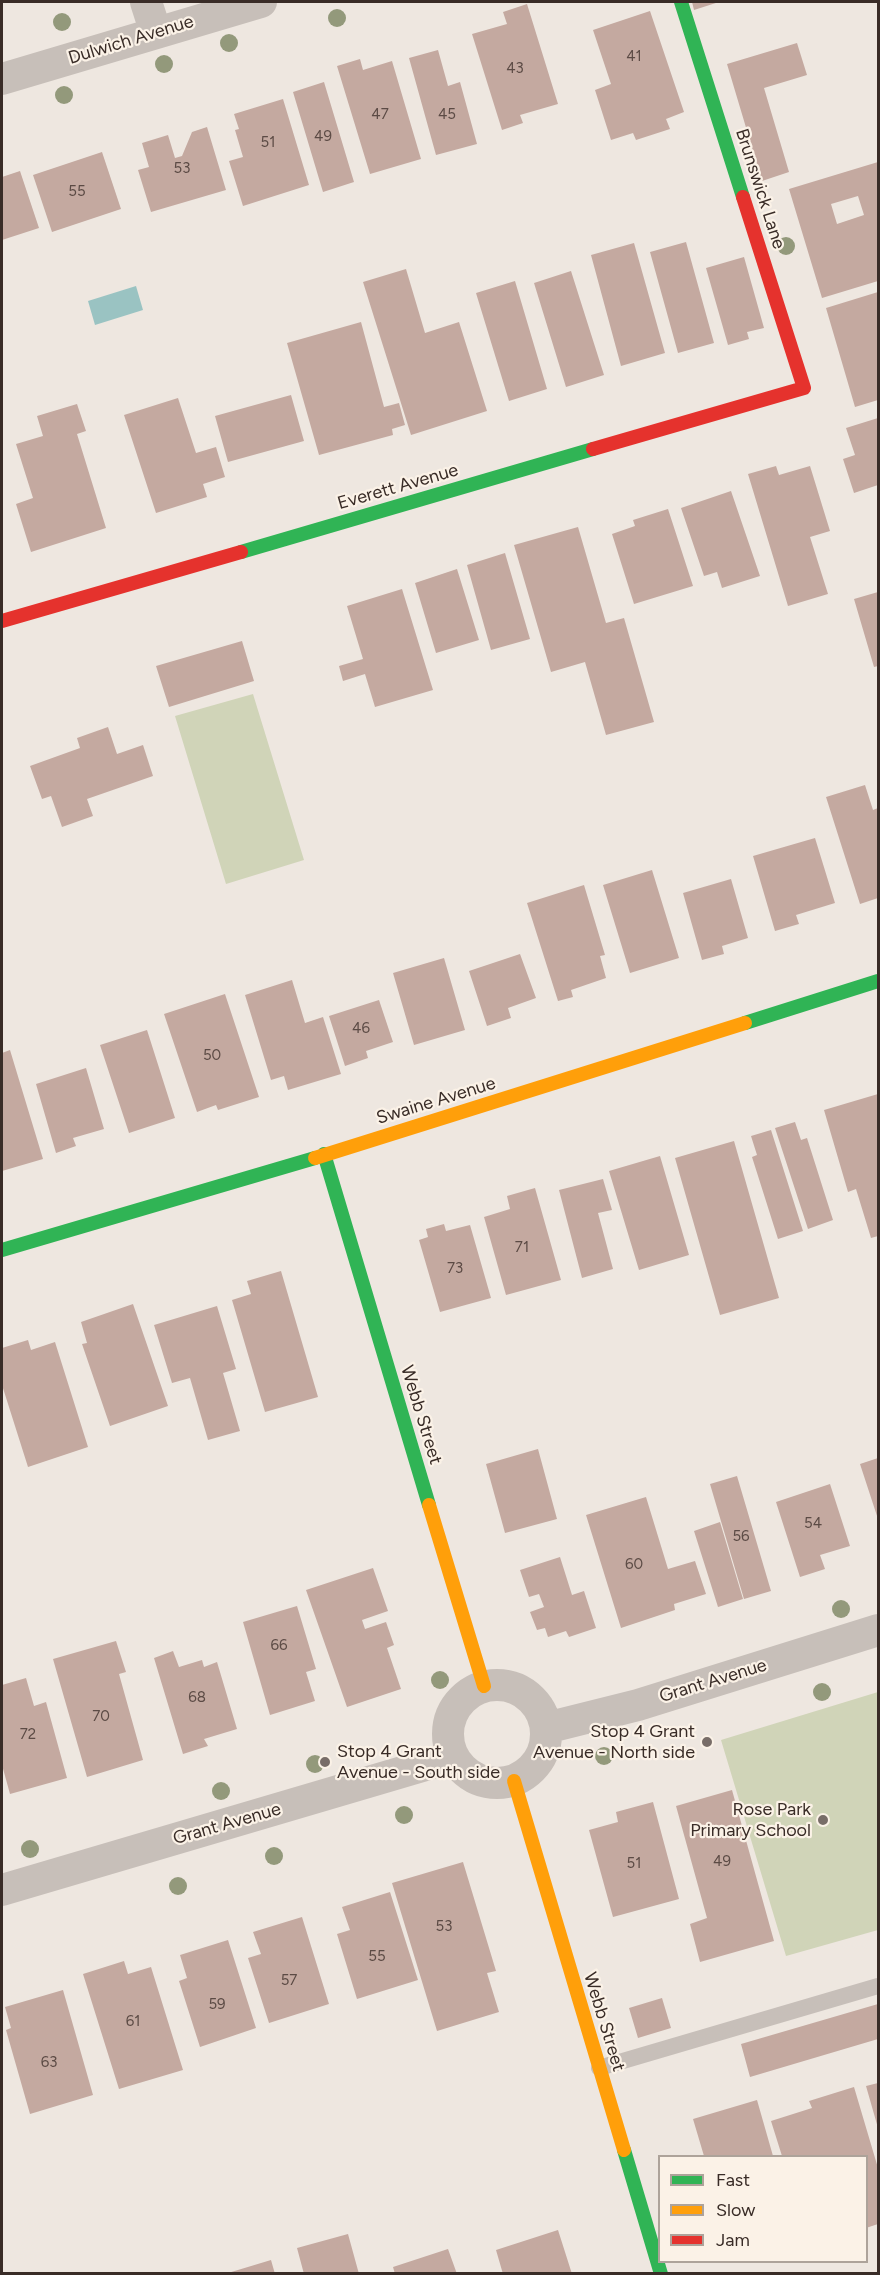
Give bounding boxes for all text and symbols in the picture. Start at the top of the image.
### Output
street label: Dulwich Avenue [66,11,196,69]
house number: 41 [626,48,642,66]
house number: 43 [506,60,524,78]
house number: 47 [371,106,389,124]
house number: 45 [438,106,456,124]
street label: Brunswick Lane [730,126,790,252]
house number: 49 [314,128,332,146]
house number: 51 [261,134,275,152]
house number: 53 [174,160,190,178]
house number: 55 [68,183,86,201]
street label: Everett Avenue [335,459,461,515]
house number: 46 [352,1020,370,1038]
house number: 50 [203,1047,221,1065]
street label: Swaine Avenue [374,1073,498,1129]
house number: 71 [515,1239,529,1257]
house number: 73 [447,1260,463,1278]
street label: Webb Street [396,1363,446,1467]
house number: 54 [804,1515,822,1533]
house number: 56 [732,1528,750,1546]
house number: 60 [625,1556,643,1574]
house number: 66 [271,1637,287,1655]
street label: Grant Avenue [657,1654,769,1708]
house number: 68 [188,1689,206,1707]
house number: 70 [92,1708,110,1726]
place label: Stop 4 Grant Avenue - North side [533,1721,695,1764]
house number: 72 [20,1726,36,1744]
marker: Stop 4 Grant Avenue - North side [700,1735,714,1749]
place label: Stop 4 Grant Avenue - South side [337,1741,500,1784]
marker: Stop 4 Grant Avenue - South side [318,1755,332,1769]
street label: Grant Avenue [171,1798,283,1850]
place label: Rose Park Primary School [690,1799,811,1842]
marker: Rose Park Primary School [816,1813,830,1827]
house number: 49 [713,1853,731,1871]
house number: 51 [627,1855,641,1873]
house number: 53 [436,1918,452,1936]
house number: 55 [368,1948,386,1966]
street label: Webb Street [579,1970,629,2074]
house number: 57 [281,1972,297,1990]
house number: 59 [208,1996,226,2014]
house number: 61 [126,2013,140,2031]
house number: 63 [41,2054,57,2072]
legend [658,2155,868,2263]
text: Fast [716,2169,750,2191]
text: Slow [716,2199,755,2221]
text: Jam [716,2229,750,2251]

